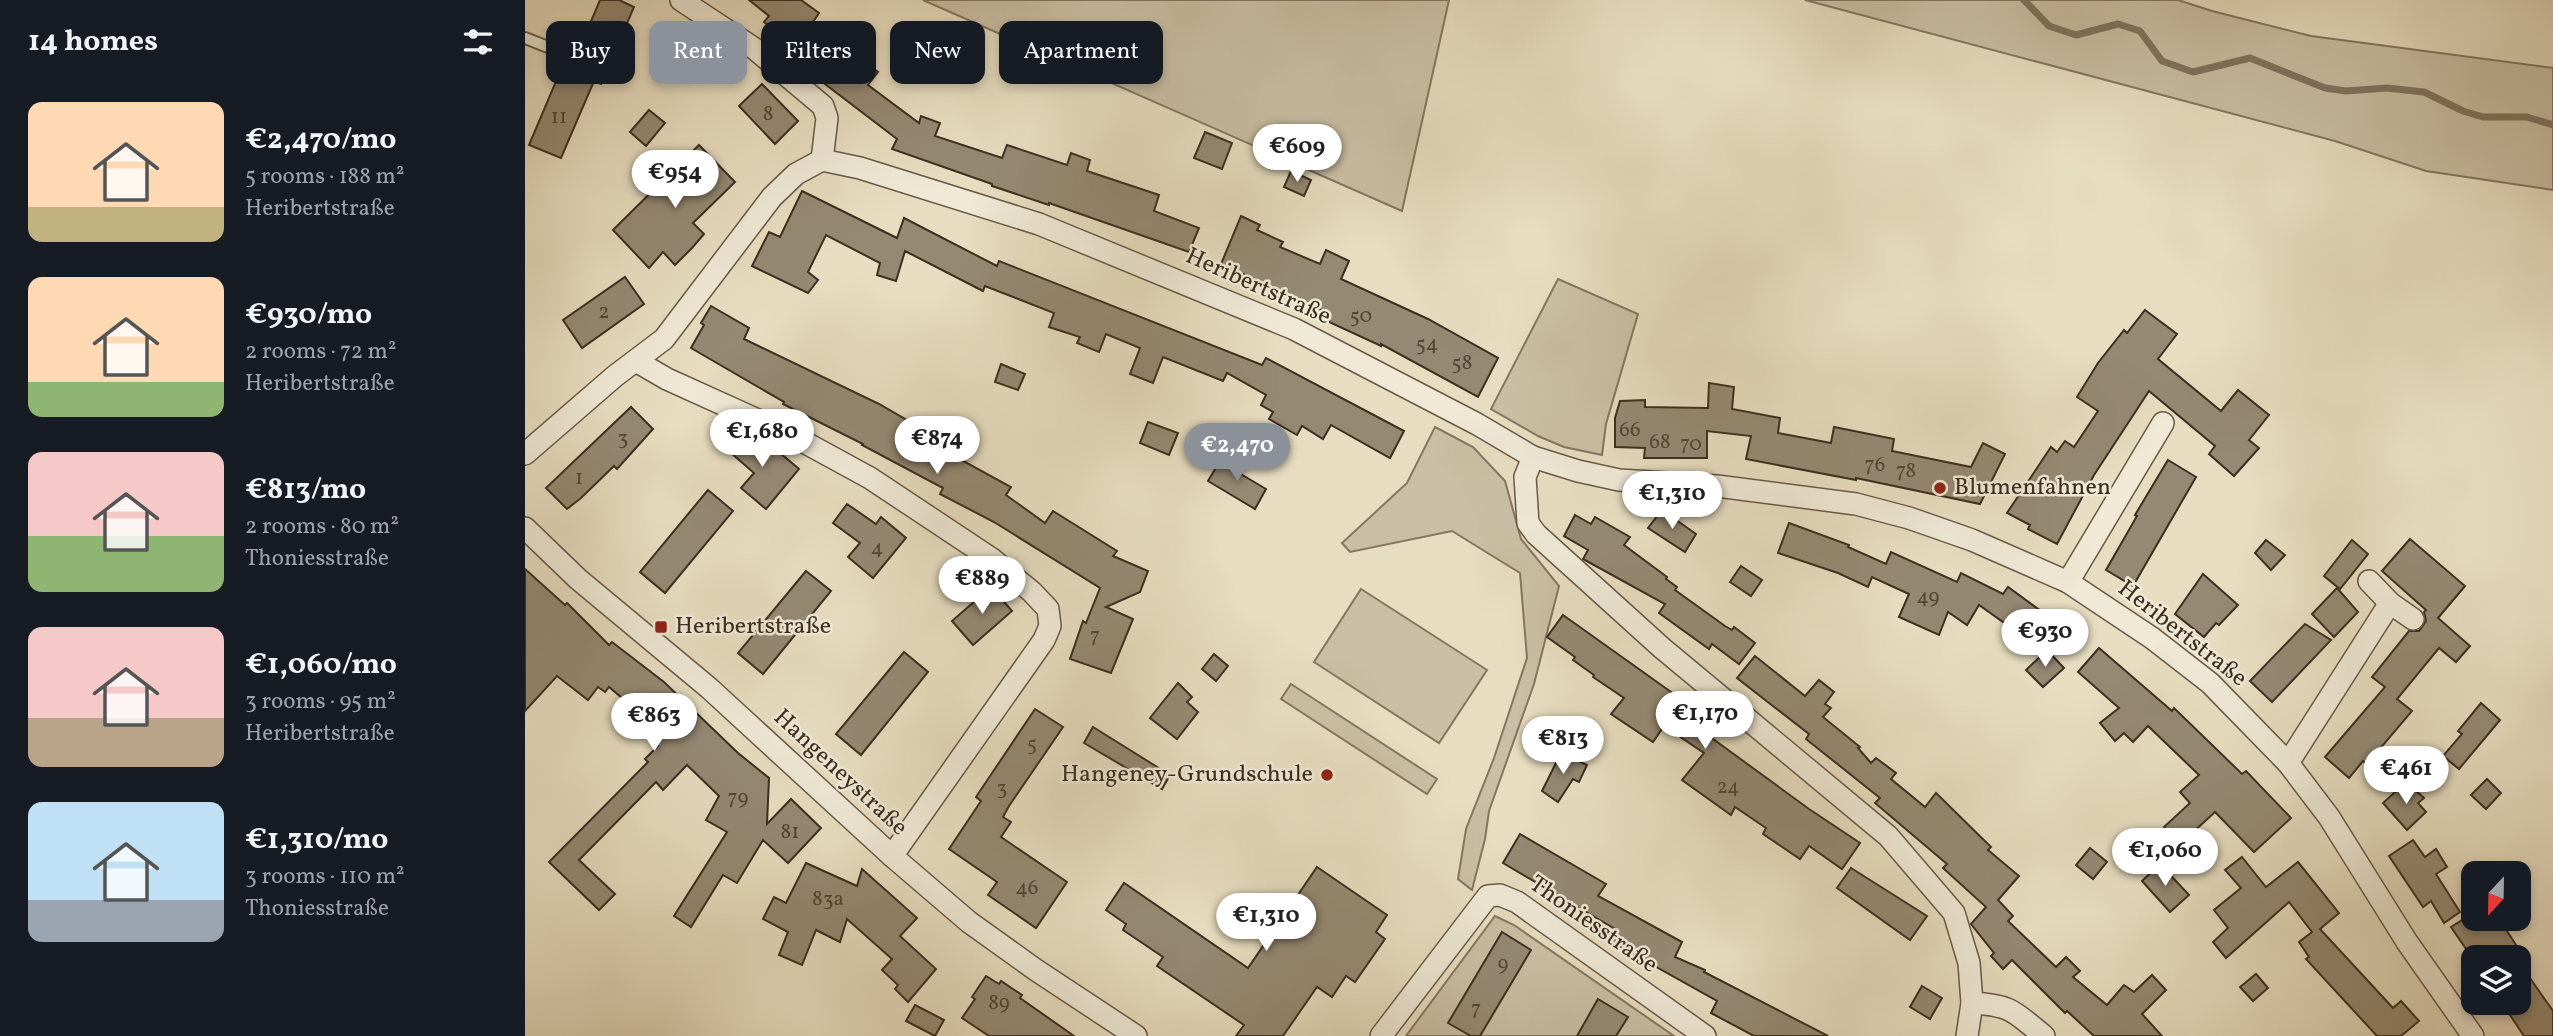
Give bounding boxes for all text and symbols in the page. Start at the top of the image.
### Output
text: 14 homes [28,21,158,63]
chip: Buy [546,21,635,84]
chip: Rent [649,21,747,84]
chip: Filters [761,21,876,84]
chip: New [890,21,985,84]
chip: Apartment [999,21,1163,84]
icon: filters [459,23,497,61]
house number: 8 [763,100,773,129]
house number: 11 [551,103,567,132]
text: €2,470/mo [245,119,396,161]
pin: €609 [1256,124,1338,184]
icon: home [84,130,168,214]
text: €609 [1269,131,1325,163]
pin: €954 [634,150,716,210]
text: €954 [648,157,702,189]
text: 5 rooms · 188 m² [245,161,404,193]
text: Heribertstraße [245,193,395,225]
street label: Heribertstraße [1180,240,1336,334]
text: €930/mo [245,294,372,336]
house number: 2 [598,298,610,327]
house number: 50 [1350,302,1372,331]
icon: home [84,305,168,389]
house number: 54 [1416,330,1438,359]
text: 2 rooms · 72 m² [245,336,396,368]
house number: 58 [1452,349,1472,378]
text: Heribertstraße [245,368,395,400]
pin: €1,680 [705,410,819,469]
text: €1,680 [726,416,798,448]
pin: €874 [896,416,978,476]
house number: 66 [1619,416,1641,445]
text: €874 [911,423,963,455]
house number: 3 [618,424,628,453]
pin: €2,470 [1180,424,1294,483]
house number: 68 [1649,428,1671,457]
text: €2,470 [1200,430,1274,462]
house number: 70 [1680,430,1702,459]
house number: 76 [1865,451,1885,480]
house number: 78 [1896,457,1916,486]
house number: 1 [575,464,583,493]
text: €813/mo [245,469,366,511]
place label: Blumenfahnen [1954,471,2111,505]
pin: €1,310 [1615,472,1729,531]
text: €1,310 [1638,478,1706,510]
icon: home [84,480,168,564]
marker: Blumenfahnen [1932,480,1948,496]
text: 2 rooms · 80 m² [245,511,399,543]
house number: 4 [871,534,883,563]
text: Thoniesstraße [245,543,389,575]
pin: €889 [941,556,1023,616]
text: €889 [955,563,1009,595]
street label: Heribertstraße [2110,573,2254,695]
house number: 49 [1917,583,1940,612]
place label: Heribertstraße [675,610,831,644]
pin: €930 [2004,610,2086,669]
text: €930 [2018,616,2072,648]
marker: Heribertstraße [653,619,669,635]
house number: 7 [1090,622,1100,651]
text: €1,060/mo [245,644,397,686]
icon: home [84,655,168,739]
text: 3 rooms · 95 m² [245,686,396,718]
pin: €1,170 [1648,692,1762,751]
pin: €863 [613,694,695,753]
text: €1,170 [1672,698,1738,730]
text: €863 [627,700,681,732]
street label: Hangeneystraße [765,702,915,844]
pin: €813 [1522,716,1604,776]
text: Heribertstraße [245,718,395,750]
text: €813 [1538,723,1588,755]
house number: 5 [1027,730,1037,759]
pin: €461 [2365,746,2447,806]
text: €461 [2380,753,2432,785]
place label: Hangeney-Grundschule [1061,758,1313,792]
marker: Hangeney-Grundschule [1319,767,1335,783]
house number: 24 [1716,773,1740,802]
house number: 3 [997,774,1007,803]
house number: 79 [728,784,749,813]
house number: 81 [781,818,799,847]
text: €1,310/mo [245,819,389,861]
pin: €1,060 [2108,828,2222,888]
icon: home [84,830,168,914]
text: €1,060 [2128,835,2202,867]
text: 3 rooms · 110 m² [245,861,405,893]
north arrow [2461,861,2531,931]
map controls [2461,861,2531,1015]
street label: Thoniesstraße [1522,868,1664,982]
house number: 46 [1016,874,1038,903]
house number: 83a [812,885,844,914]
text: Thoniesstraße [245,893,389,925]
pin: €1,310 [1209,894,1323,953]
text: €1,310 [1232,900,1300,932]
button: layers [2461,945,2531,1015]
house number: 9 [1498,950,1509,979]
house number: 89 [988,989,1010,1018]
house number: 7 [1471,995,1481,1024]

